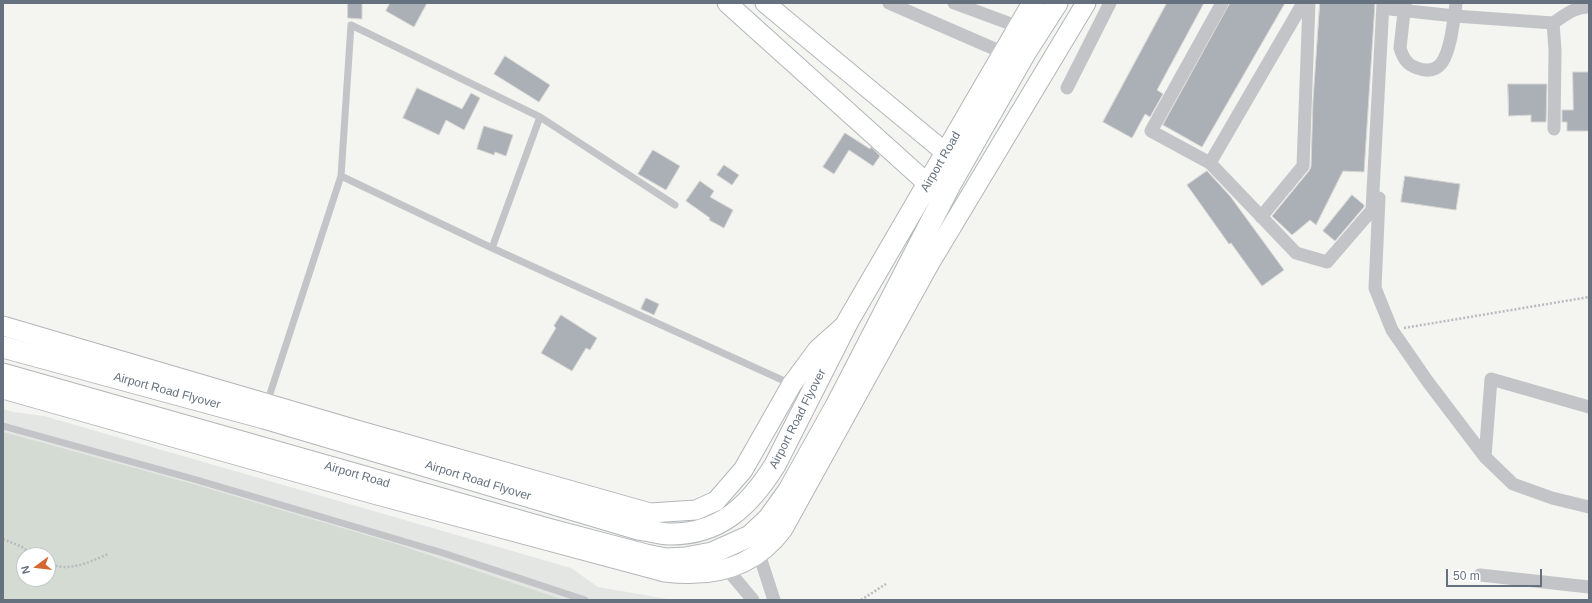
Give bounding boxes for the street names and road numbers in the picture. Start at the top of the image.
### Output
street label: Airport Road [918,129,964,195]
street label: Airport Road Flyover [767,367,829,471]
street label: Airport Road Flyover [112,370,222,412]
street label: Airport Road Flyover [423,458,533,504]
street label: Airport Road [323,459,391,491]

